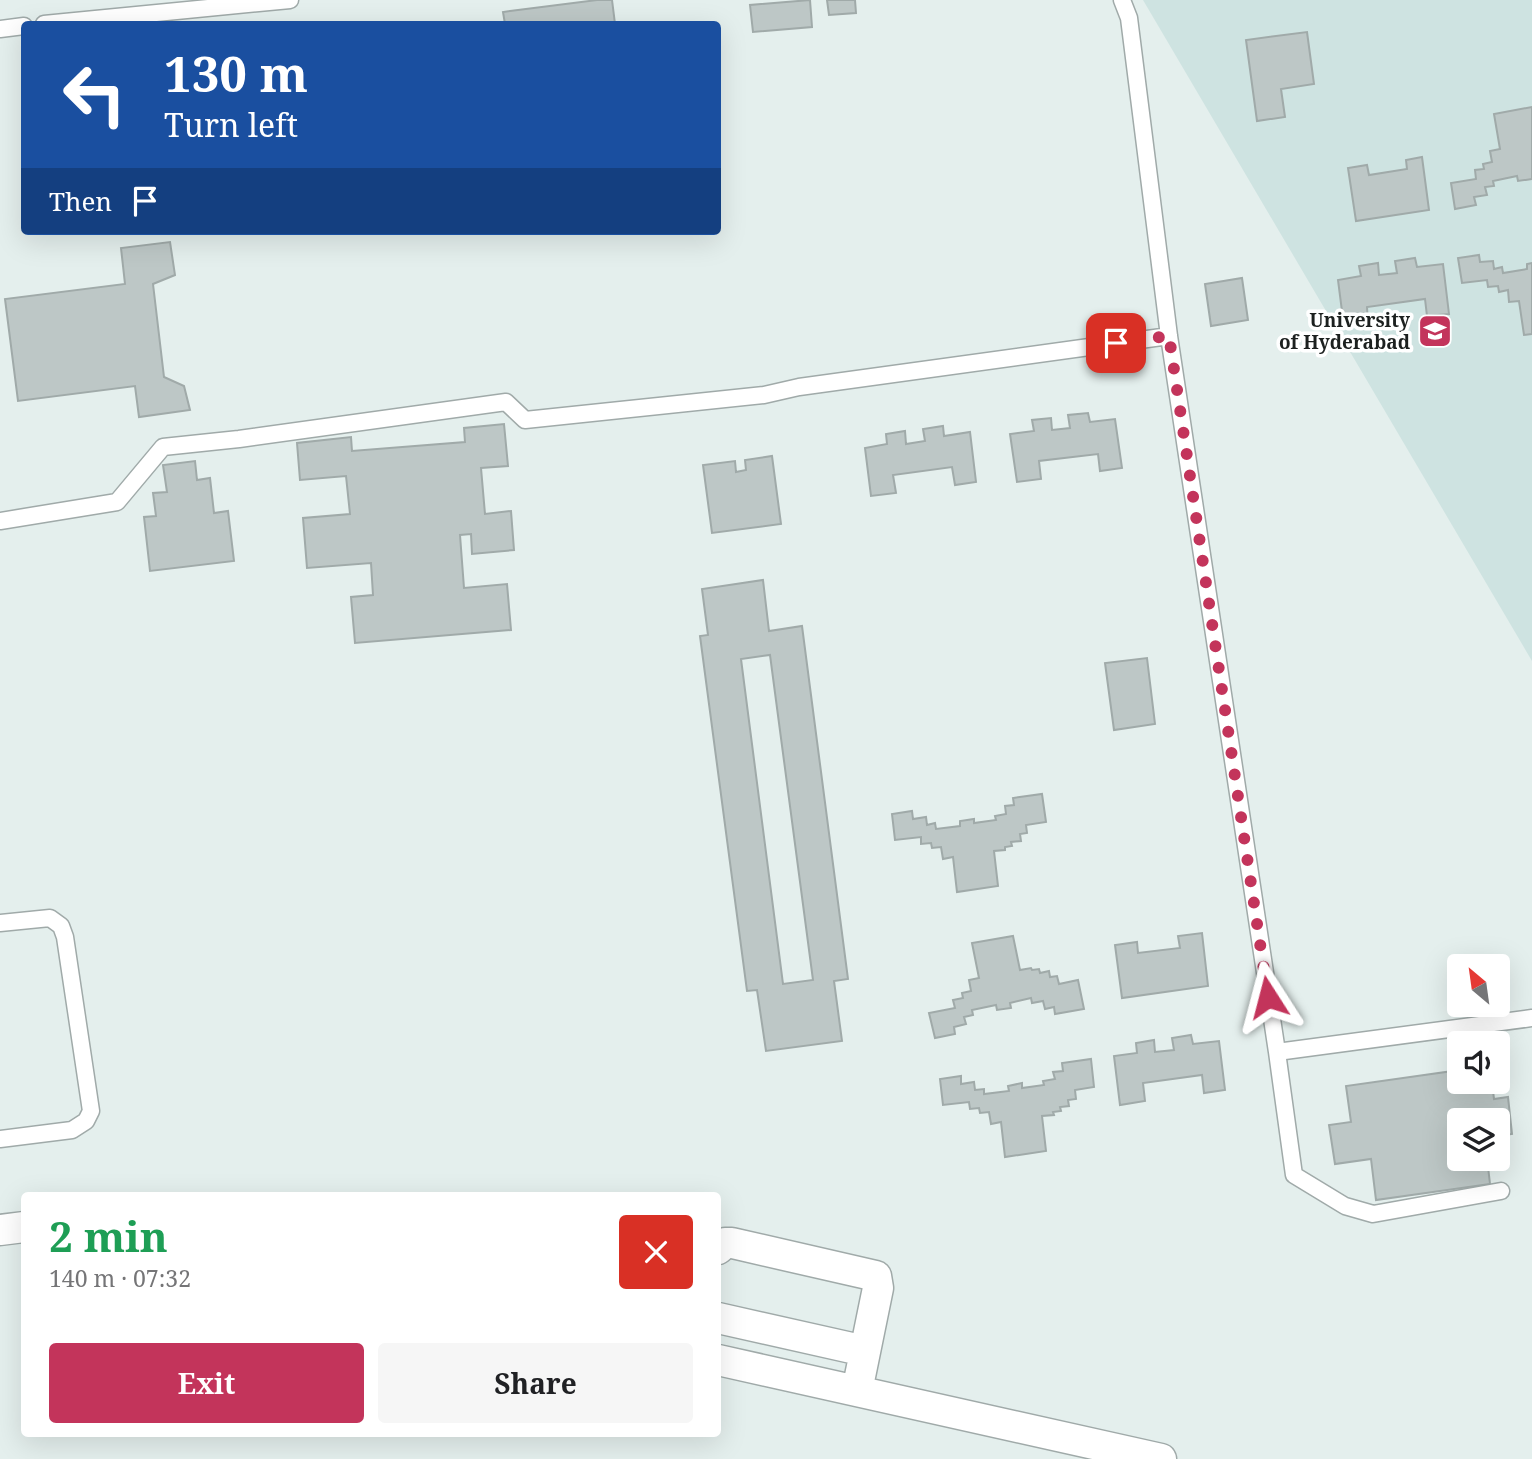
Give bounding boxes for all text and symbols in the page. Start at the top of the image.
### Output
text: 130 m [164,40,308,106]
icon: left [49,49,140,140]
text: Turn left [164,103,298,146]
icon: arrive [126,182,164,220]
text: Then [49,183,112,219]
place label: University of Hyderabad [1279,307,1411,355]
school or university icon: University of Hyderabad [1416,312,1454,350]
pin [1086,313,1146,373]
icon: arrive [1097,324,1135,362]
north arrow [1447,954,1510,1017]
map controls [1447,954,1510,1171]
position arrow [1231,960,1305,1034]
button: sound [1447,1031,1510,1094]
button: layers [1447,1108,1510,1171]
text: 2 min [49,1207,168,1264]
button: close [619,1215,693,1289]
text: 140 m · 07:32 [49,1262,191,1294]
button: Exit [49,1343,364,1423]
button: Share [378,1343,693,1423]

